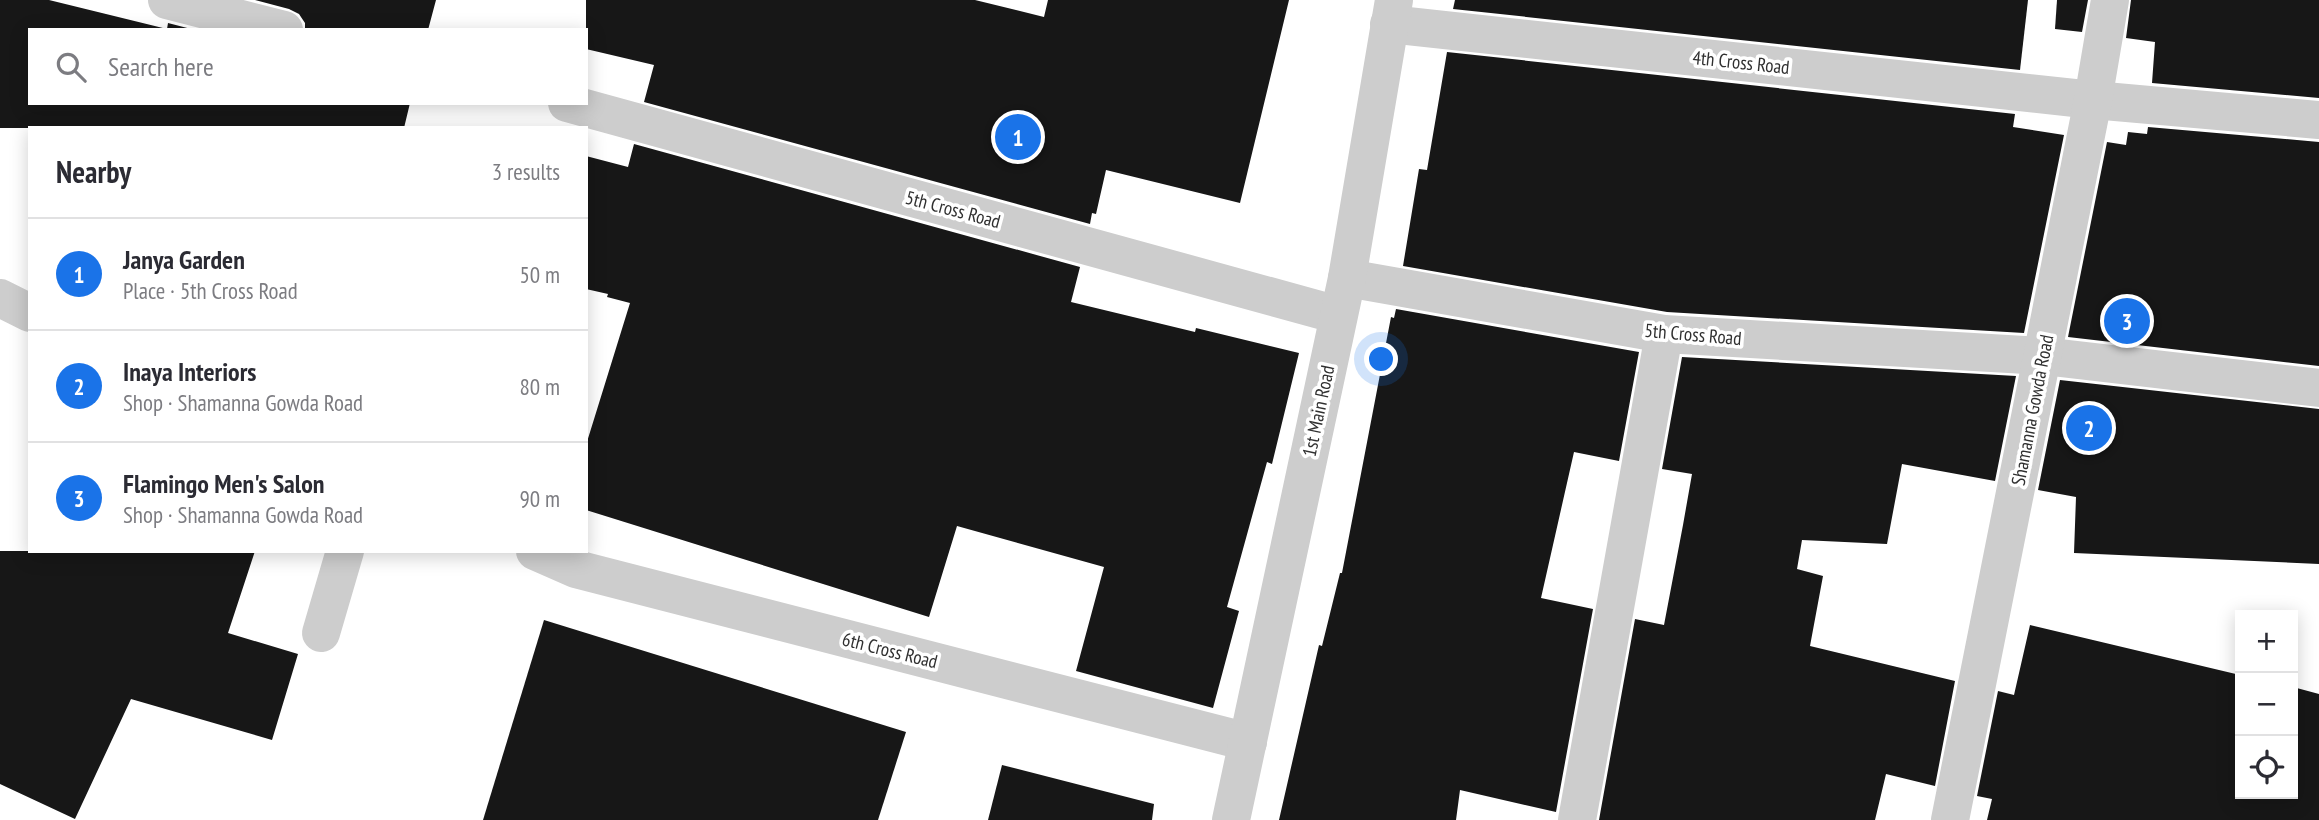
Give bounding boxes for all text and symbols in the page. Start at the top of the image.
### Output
search box [28,28,588,105]
street label: 4th Cross Road [1691,45,1791,79]
icon: search [52,48,90,86]
text: Search here [108,50,214,83]
pin: 1 [995,111,1041,163]
text: Nearby [56,152,131,191]
text: 3 results [492,157,560,186]
street label: 5th Cross Road [903,185,1003,233]
text: Janya Garden [123,243,245,276]
text: 1 [74,260,85,289]
text: 50 m [519,260,560,289]
text: Place · 5th Cross Road [123,276,298,305]
pin: 3 [2104,295,2150,347]
street label: 5th Cross Road [1643,318,1743,350]
street label: Shamanna Gowda Road [2006,332,2058,488]
your location [1364,342,1398,376]
text: Inaya Interiors [123,355,256,388]
street label: 1st Main Road [1297,363,1339,459]
text: 2 [74,372,85,401]
text: 80 m [519,372,560,401]
text: Shop · Shamanna Gowda Road [123,388,363,417]
pin: 2 [2066,402,2112,454]
text: Flamingo Men's Salon [123,467,324,500]
text: 3 [74,484,85,513]
text: 90 m [519,484,560,513]
text: Shop · Shamanna Gowda Road [123,500,363,529]
map controls [2235,610,2298,799]
button: + [2235,610,2298,673]
street label: 6th Cross Road [840,627,940,673]
button: − [2235,673,2298,736]
button: locate [2235,736,2298,799]

